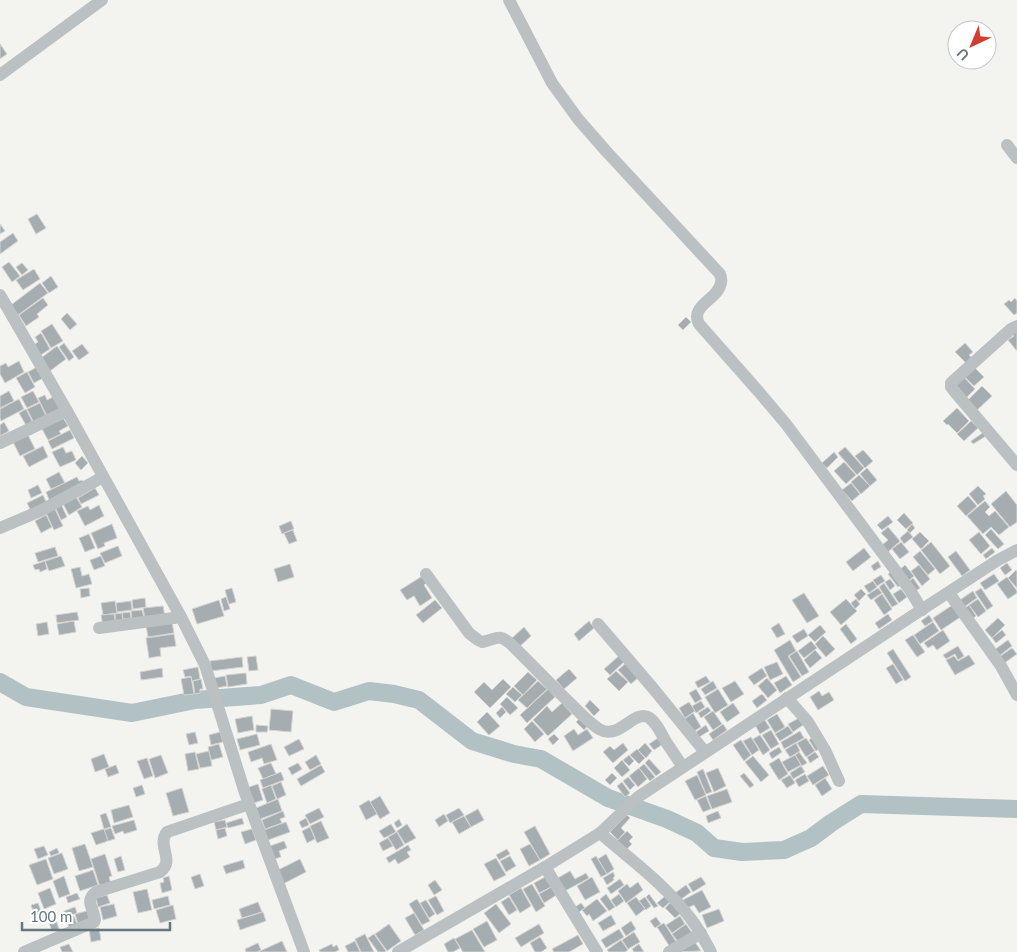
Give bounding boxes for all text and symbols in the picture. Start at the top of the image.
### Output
north arrow [947,20,997,70]
text: U [953,45,972,64]
scale bar [22,900,170,932]
text: 100 m [30,907,72,925]

